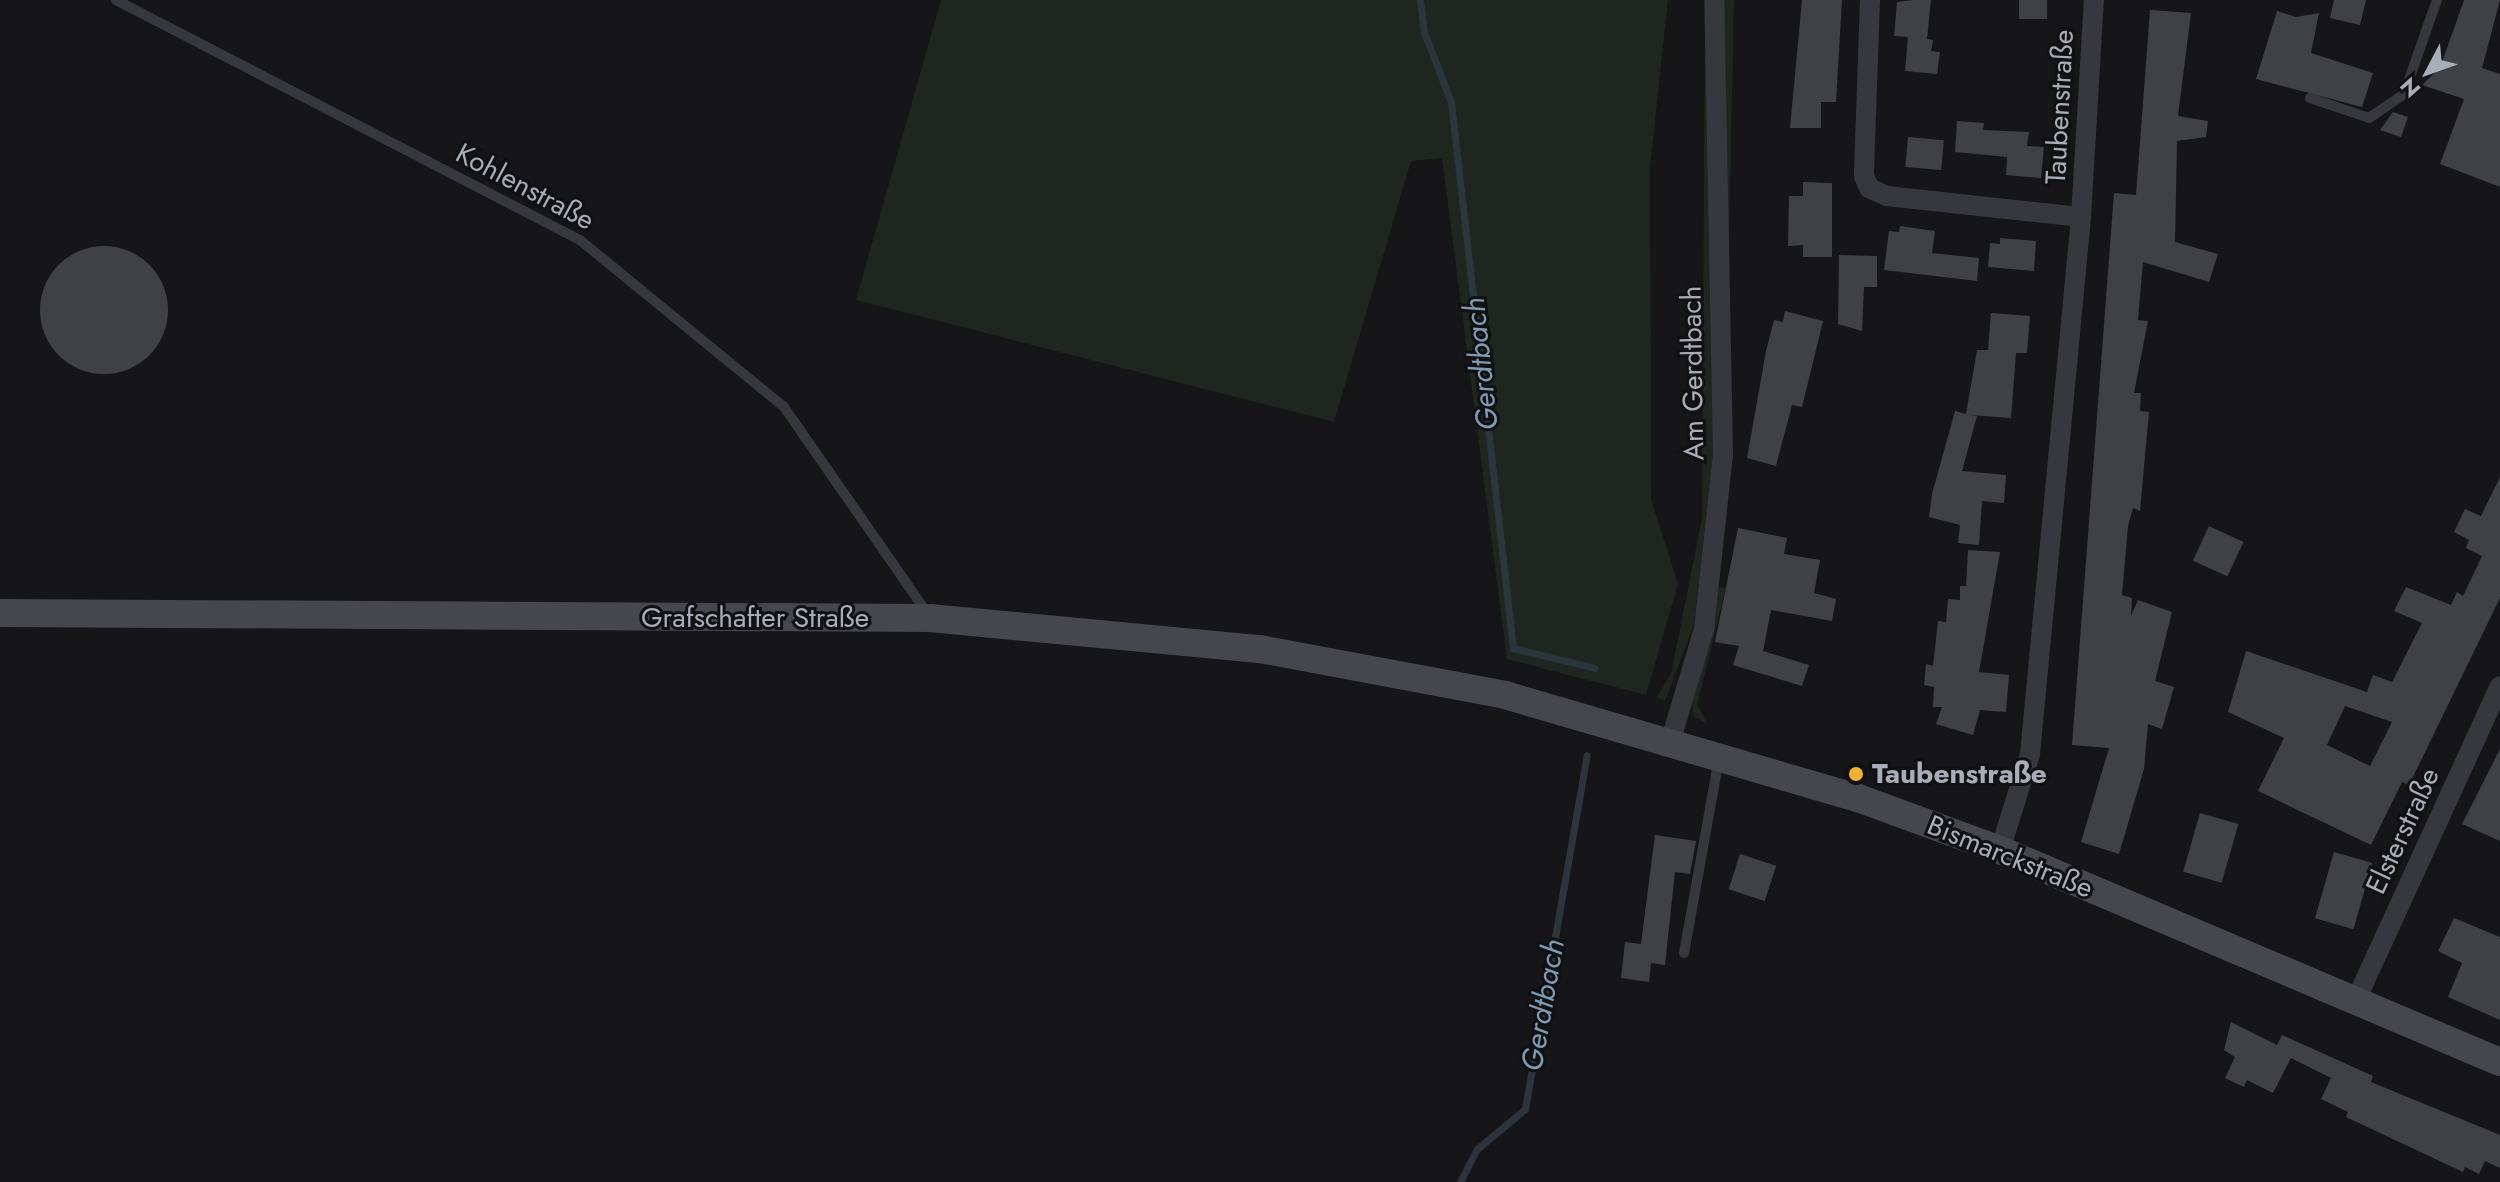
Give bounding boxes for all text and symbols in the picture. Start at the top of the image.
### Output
street label: Taubenstraße [2039,29,2081,185]
north arrow [2388,32,2468,112]
text: N [2392,71,2428,105]
street label: Kohlenstraße [450,137,600,237]
street label: Am Gerdtbach [1675,285,1711,461]
water label: Gerdtbach [1456,296,1506,432]
street label: Grafschafter Straße [641,601,869,635]
place label: Taubenstraße [1872,757,2047,791]
street label: Elsterstraße [2359,763,2447,899]
marker: Taubenstraße [1847,765,1865,783]
street label: Bismarckstraße [1922,809,2098,905]
water label: Gerdtbach [1514,936,1572,1074]

